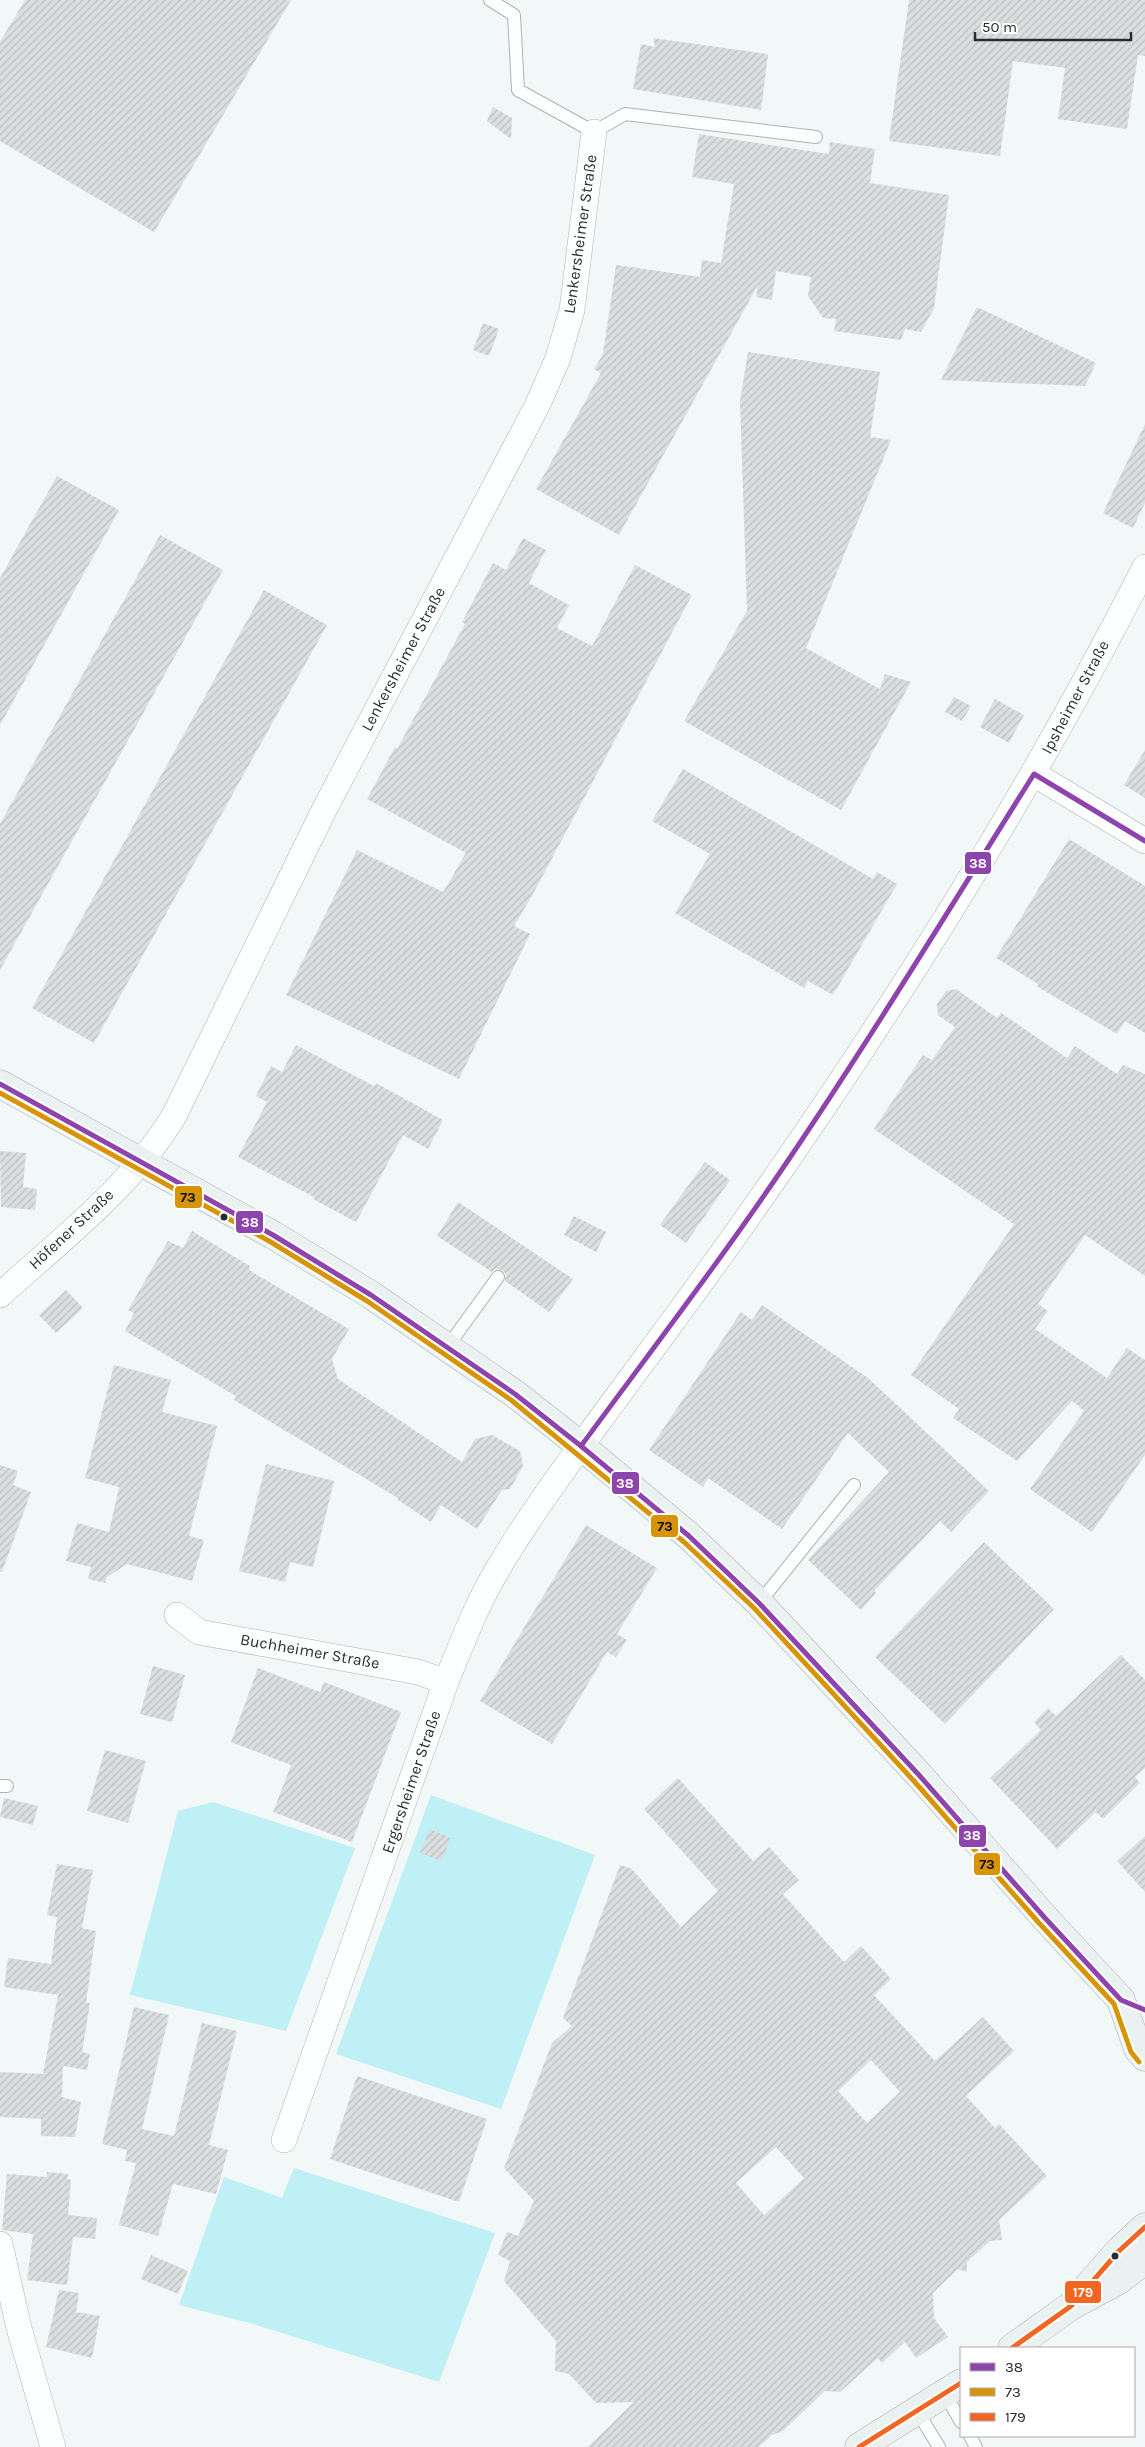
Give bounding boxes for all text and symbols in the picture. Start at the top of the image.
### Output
scale bar [975,10,1131,42]
text: 50 m [982,18,1017,36]
street label: Lenkersheimer Straße [559,153,601,315]
street label: Lenkersheimer Straße [357,584,449,734]
street label: Ipsheimer Straße [1037,637,1113,757]
line badge: 38 [964,851,992,875]
text: 38 [969,855,987,872]
street label: Höfener Straße [25,1185,117,1273]
line badge: 73 [174,1185,203,1209]
text: 73 [180,1189,196,1206]
line badge: 38 [235,1210,264,1234]
unlabelled marker [219,1212,229,1222]
text: 38 [241,1214,259,1231]
line badge: 38 [611,1471,640,1495]
text: 38 [616,1475,634,1492]
line badge: 73 [650,1514,679,1538]
text: 73 [657,1518,673,1535]
street label: Buchheimer Straße [239,1629,381,1673]
street label: Ergersheimer Straße [378,1708,444,1856]
line badge: 38 [958,1824,987,1848]
text: 38 [963,1827,981,1844]
line badge: 73 [973,1852,1001,1876]
text: 73 [979,1856,995,1873]
unlabelled marker [1110,2251,1120,2261]
line badge: 179 [1064,2280,1102,2304]
text: 179 [1073,2284,1093,2301]
legend [960,2347,1135,2437]
text: 38 [1005,2358,1023,2376]
text: 73 [1005,2383,1021,2401]
text: 179 [1005,2408,1026,2426]

